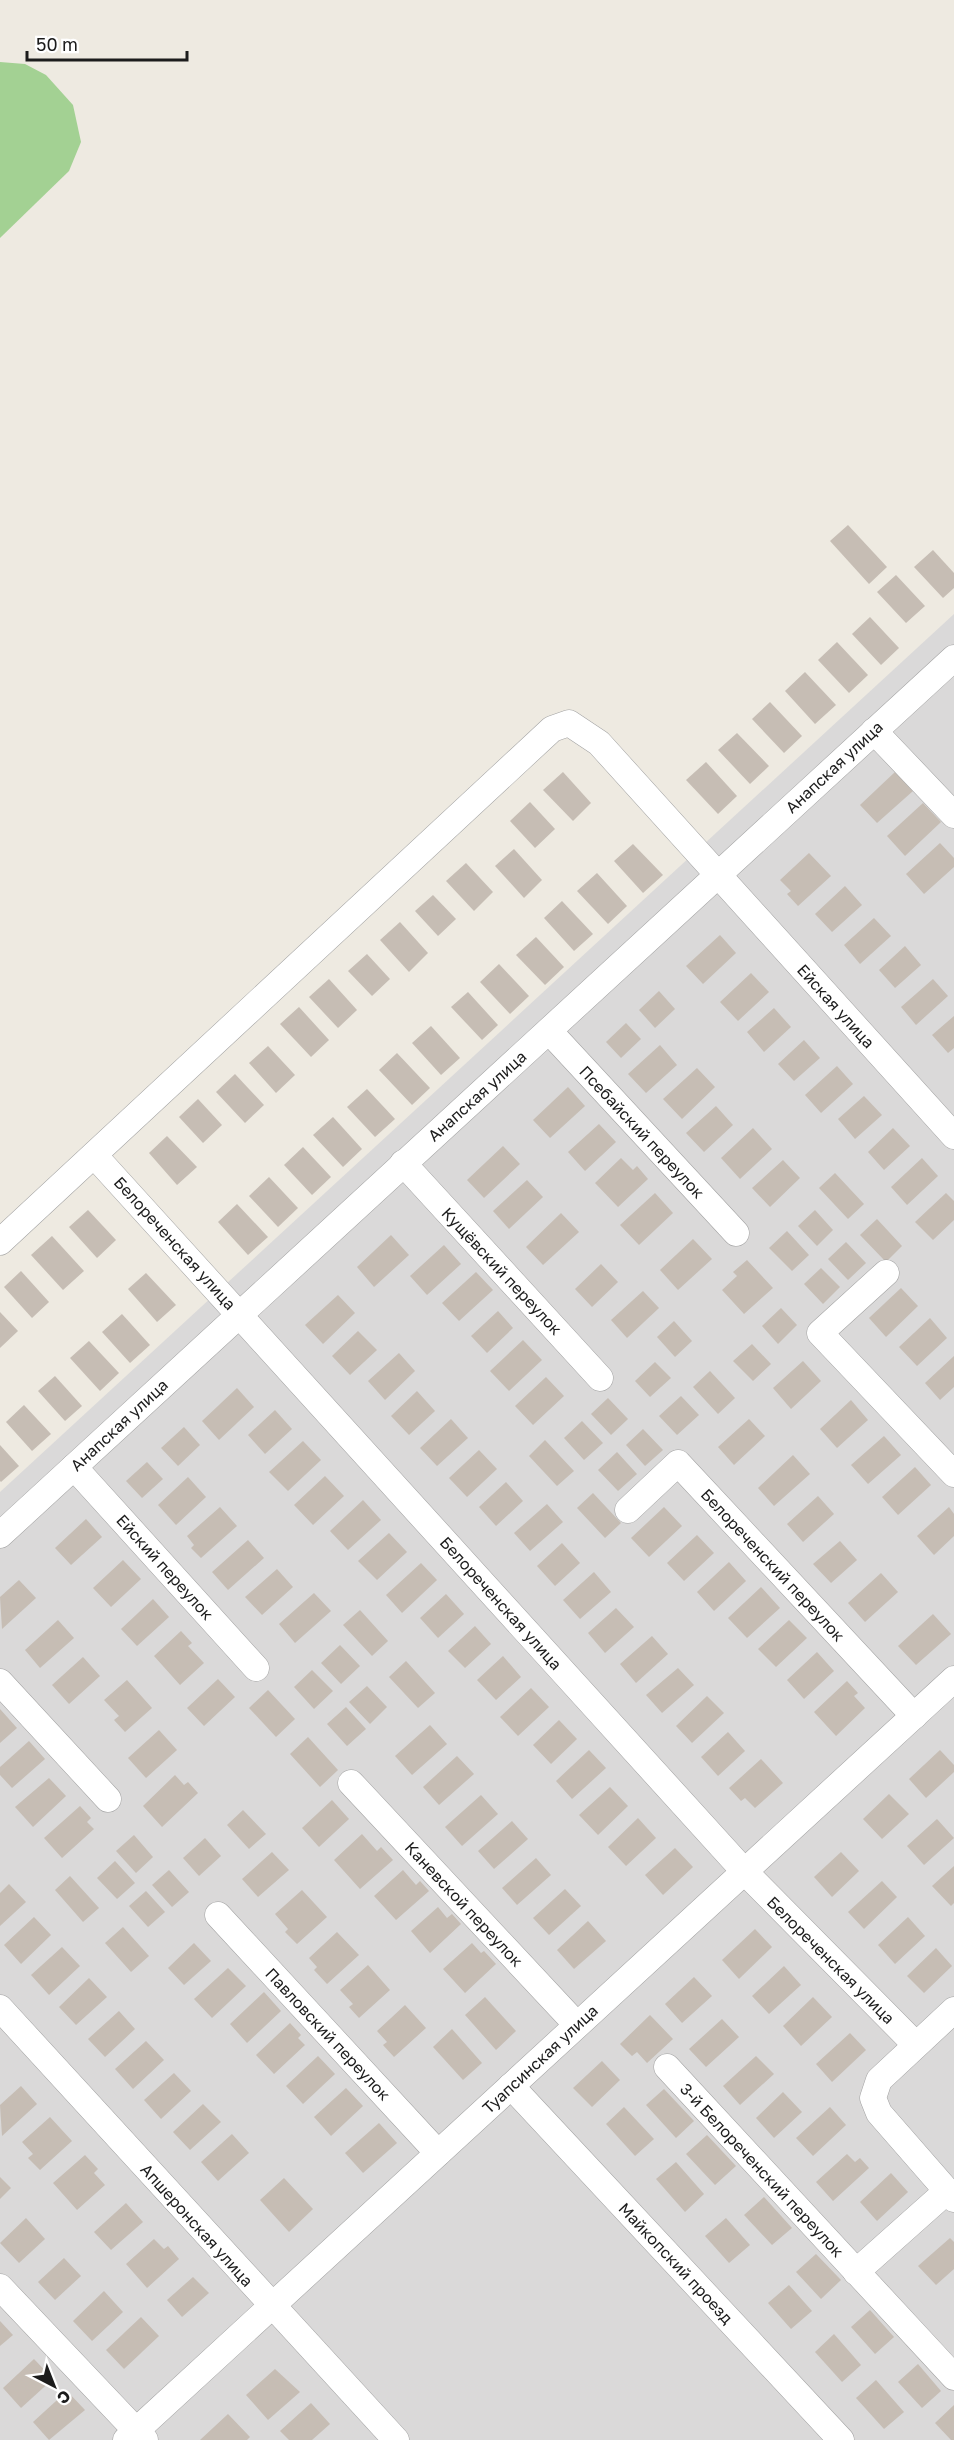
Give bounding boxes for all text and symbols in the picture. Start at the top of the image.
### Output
scale bar [27,24,188,62]
text: 50 m [36,33,78,55]
street label: Анапская улица [781,717,887,817]
street label: Ейская улица [793,960,879,1052]
street label: Анапская улица [424,1046,530,1146]
street label: Псебайский переулок [575,1061,709,1203]
street label: Белореченская улица [110,1172,240,1314]
street label: Кущёвский переулок [438,1203,566,1339]
street label: Анапская улица [66,1375,172,1475]
street label: Белореченский переулок [697,1484,849,1646]
street label: Ейский переулок [112,1510,218,1624]
street label: Белореченская улица [436,1532,566,1674]
street label: Каневской переулок [401,1837,527,1971]
street label: Белореченская улица [763,1892,899,2028]
street label: Павловский переулок [261,1964,395,2104]
street label: Туапсинская улица [478,2000,602,2118]
street label: 3-й Белореченский переулок [676,2079,848,2261]
street label: Апшеронская улица [137,2159,257,2291]
street label: Майкопский проезд [615,2198,738,2328]
north arrow [24,2356,84,2416]
text: С [53,2386,75,2408]

